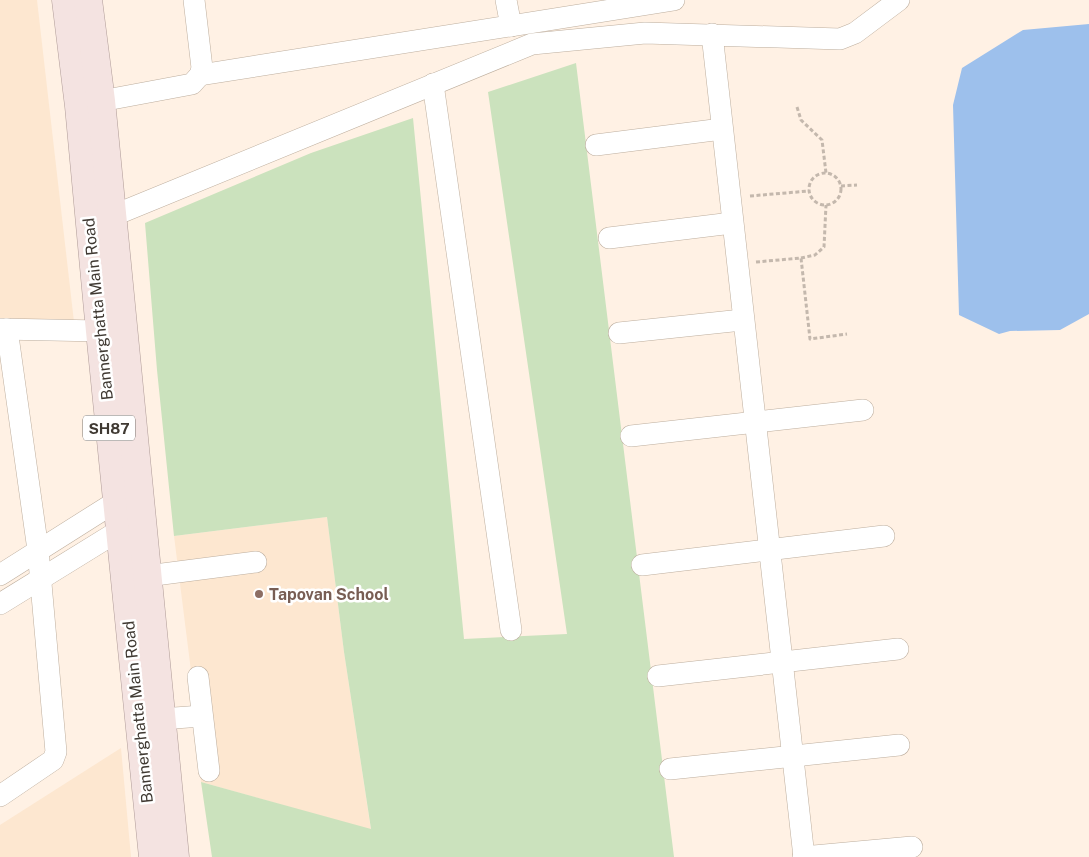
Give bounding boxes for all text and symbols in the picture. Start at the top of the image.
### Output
street label: Bannerghatta Main Road [79,217,117,401]
road number: SH87 [83,416,135,440]
place label: Tapovan School [269,585,389,604]
marker: Tapovan School [253,588,265,600]
street label: Bannerghatta Main Road [119,620,157,804]

